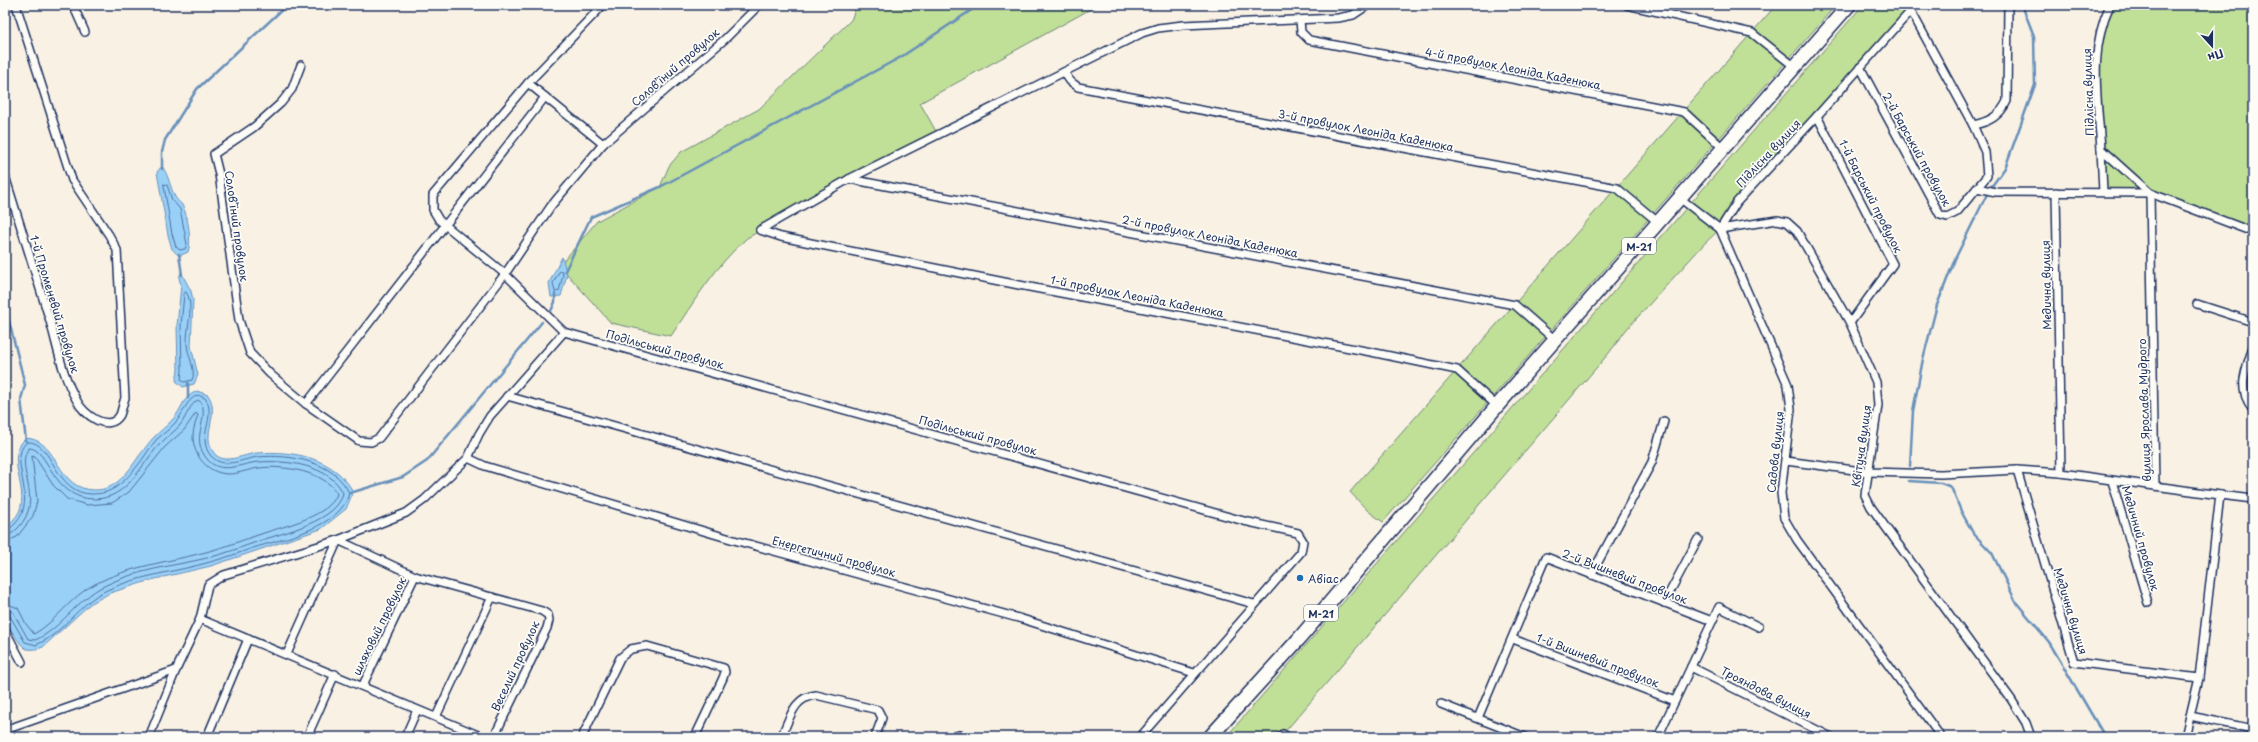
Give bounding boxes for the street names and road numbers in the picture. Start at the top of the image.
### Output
street label: Соловʼїний провулок [627,24,723,110]
street label: 4-й провулок Леоніда Каденюка [1424,43,1602,93]
street label: Підлісна вулиця [2078,48,2098,136]
street label: 2-й Барський провулок [1879,89,1956,210]
street label: 3-й провулок Леоніда Каденюка [1277,105,1455,155]
street label: Підлісна вулиця [1732,115,1804,191]
street label: 1-й Барський провулок [1835,136,1907,256]
street label: Соловʼїний провулок [221,169,253,283]
street label: 2-й провулок Леоніда Каденюка [1121,211,1300,261]
street label: 1-й Променевий провулок [26,233,84,375]
road number: М-21 [1622,238,1656,254]
street label: Медична вулиця [2037,240,2055,330]
street label: 1-й провулок Леоніда Каденюка [1049,271,1225,321]
street label: Подільський провулок [604,325,726,373]
street label: вулиця Ярослава Мудрого [2133,338,2155,482]
street label: Квітуча вулиця [1847,404,1875,488]
street label: Садова вулиця [1762,410,1788,494]
street label: Подільський провулок [917,411,1039,459]
street label: Медичний провулок [2118,483,2164,593]
street label: Енергетичний провулок [770,531,898,581]
street label: 2-й Вишневий провулок [1560,544,1691,608]
street label: Медична вулиця [2050,566,2092,656]
street label: шляховий провулок [348,574,410,678]
road number: М-21 [1304,605,1338,621]
street label: Веселий провулок [487,618,544,714]
street label: 1-й Вишневий провулок [1534,629,1662,691]
street label: Трояндова вулиця [1718,662,1814,722]

